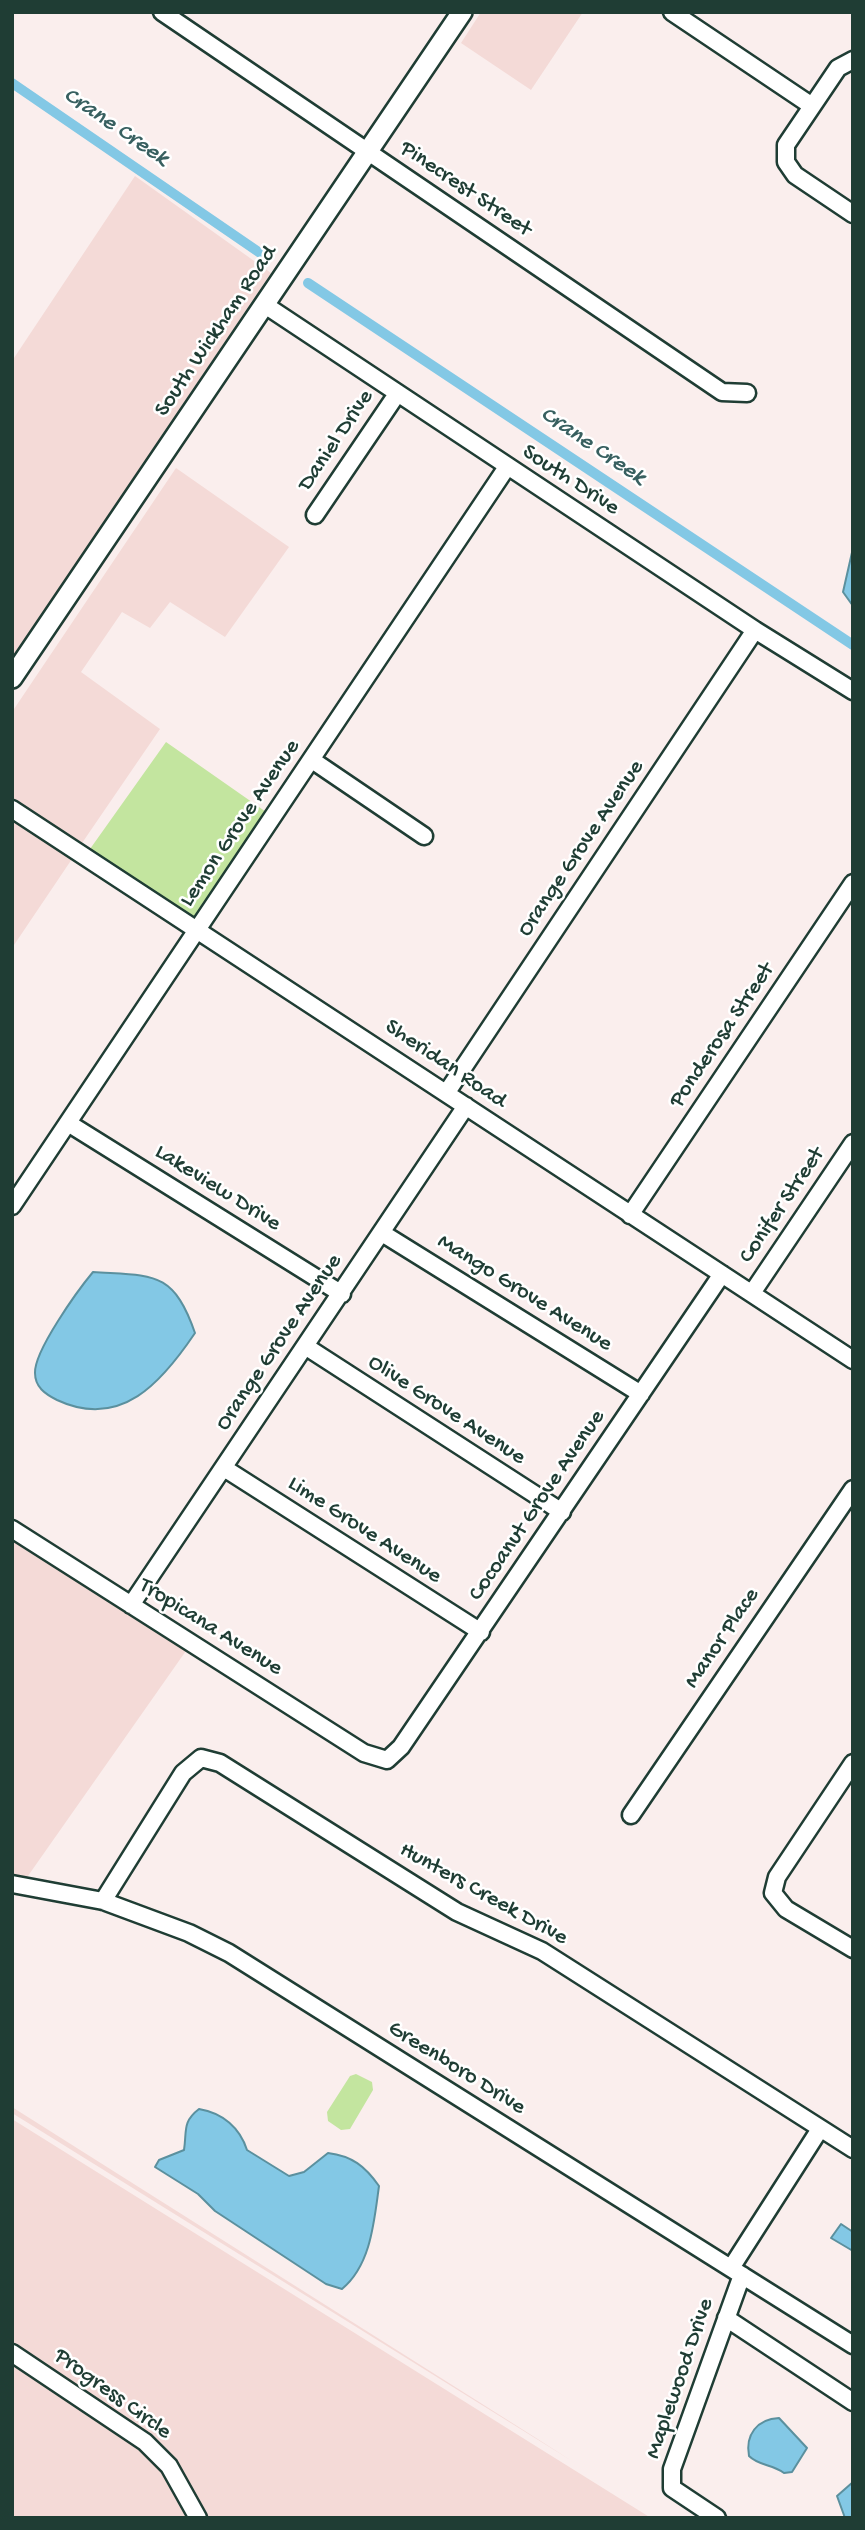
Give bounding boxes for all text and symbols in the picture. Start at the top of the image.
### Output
water label: Crane Creek [57,82,173,174]
street label: Pinecrest Street [394,136,536,244]
street label: South Wickham Road [150,241,284,423]
street label: Daniel Drive [293,385,381,497]
water label: Crane Creek [534,401,650,493]
street label: South Drive [516,439,624,523]
street label: Lemon Grove Avenue [175,735,307,913]
street label: Orange Grove Avenue [513,755,651,943]
street label: Ponderosa Street [664,958,782,1114]
street label: Sheridan Road [379,1014,511,1116]
street label: Lakeview Drive [149,1139,285,1239]
street label: Conifer Street [734,1143,832,1269]
street label: Mango Grove Avenue [431,1229,617,1359]
street label: Orange Grove Avenue [211,1249,349,1437]
street label: Olive Grove Avenue [362,1350,530,1472]
street label: Cocoanut Grove Avenue [464,1405,612,1607]
street label: Lime Grove Avenue [282,1471,446,1591]
street label: Tropicana Avenue [133,1573,287,1683]
street label: Manor Place [679,1583,767,1695]
street label: Hunters Creek Drive [394,1837,572,1953]
street label: Greenboro Drive [382,2016,530,2122]
street label: Maplewood Drive [641,2295,721,2463]
street label: Progress Circle [48,2343,176,2447]

